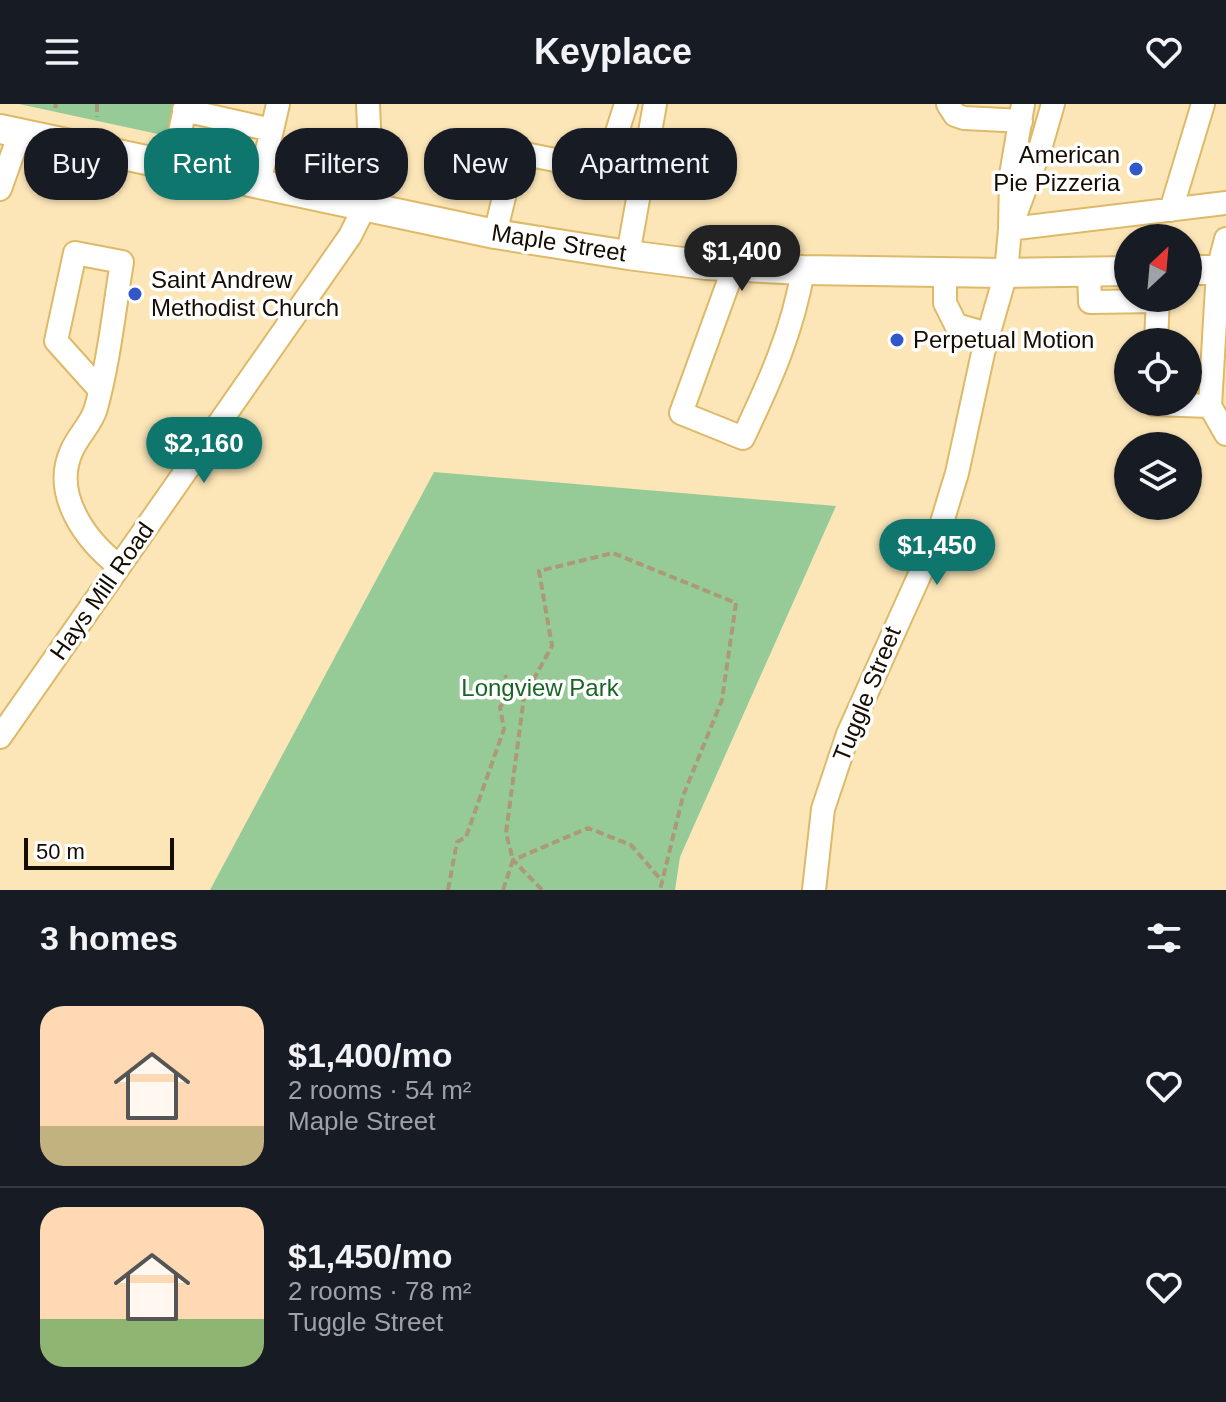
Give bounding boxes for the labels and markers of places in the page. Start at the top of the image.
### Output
place label: American Pie Pizzeria [993,141,1121,196]
marker: American Pie Pizzeria [1127,160,1145,178]
pin: $1,400 [677,225,807,293]
place label: Saint Andrew Methodist Church [151,266,339,321]
marker: Saint Andrew Methodist Church [126,285,144,303]
place label: Perpetual Motion [913,326,1094,353]
marker: Perpetual Motion [888,331,906,349]
pin: $2,160 [139,417,269,485]
pin: $1,450 [872,519,1002,587]

